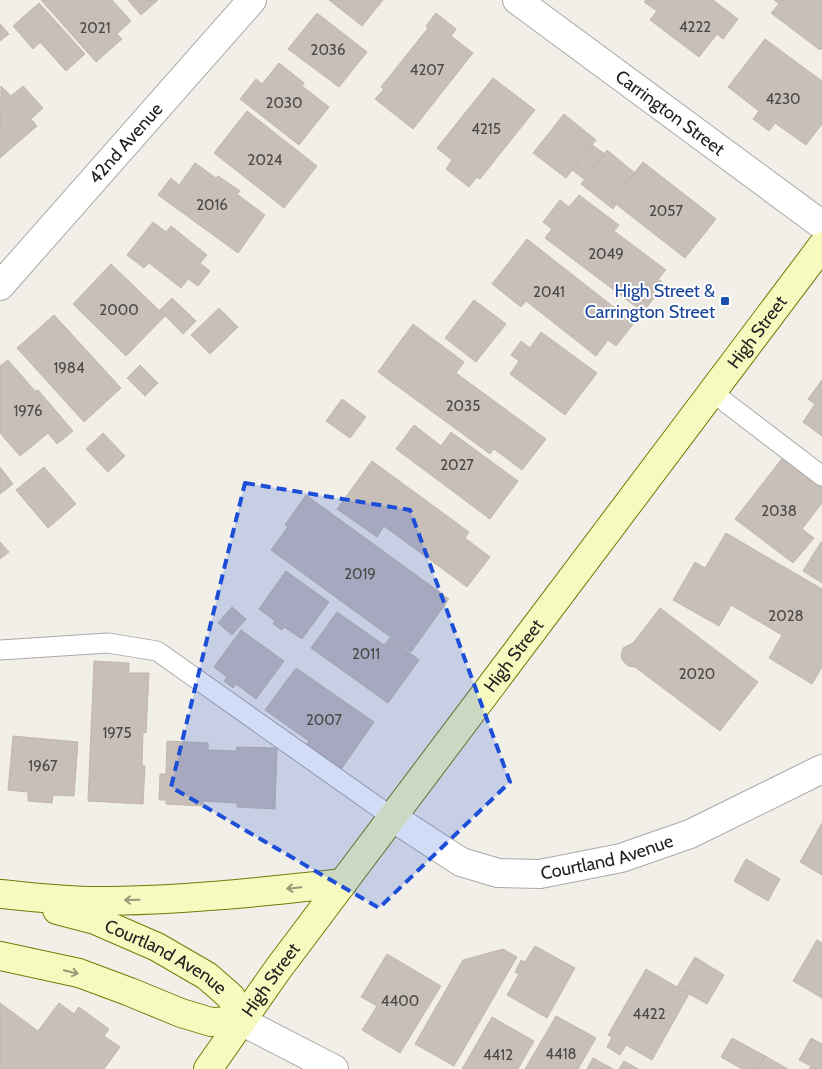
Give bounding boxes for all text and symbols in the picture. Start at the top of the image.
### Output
house number: 4222 [679,18,711,36]
house number: 2021 [79,19,111,37]
house number: 2036 [311,41,345,59]
house number: 4207 [410,61,445,79]
street label: Carrington Street [611,65,729,160]
house number: 4230 [765,90,801,108]
house number: 2030 [266,94,302,112]
street label: 42nd Avenue [84,98,167,189]
house number: 4215 [471,120,501,138]
house number: 2024 [248,151,283,169]
house number: 2016 [196,196,228,214]
house number: 2057 [649,202,683,220]
house number: 2049 [588,245,624,263]
place label: High Street & Carrington Street [585,280,715,323]
house number: 2041 [533,283,565,301]
street label: High Street [723,291,792,373]
marker: High Street & Carrington Street [719,295,731,307]
house number: 2000 [99,301,139,319]
house number: 1984 [53,359,85,377]
house number: 2035 [446,397,480,415]
house number: 1976 [13,402,43,420]
house number: 2027 [440,456,474,474]
house number: 2038 [761,502,797,520]
house number: 2019 [344,565,376,583]
house number: 2028 [768,607,804,625]
street label: High Street [479,615,548,697]
house number: 2011 [352,645,380,663]
house number: 2020 [679,665,715,683]
house number: 2007 [306,711,343,729]
house number: 1975 [102,724,132,742]
house number: 1967 [28,757,58,775]
street label: Courtland Avenue [539,830,676,885]
one-way arrow [287,883,303,893]
one-way arrow [125,895,141,905]
street label: Courtland Avenue [101,915,231,999]
street label: High Street [237,939,305,1021]
one-way arrow [63,967,79,977]
house number: 4400 [381,992,419,1010]
house number: 4422 [632,1005,666,1023]
house number: 4418 [545,1045,577,1063]
house number: 4412 [483,1046,513,1064]

